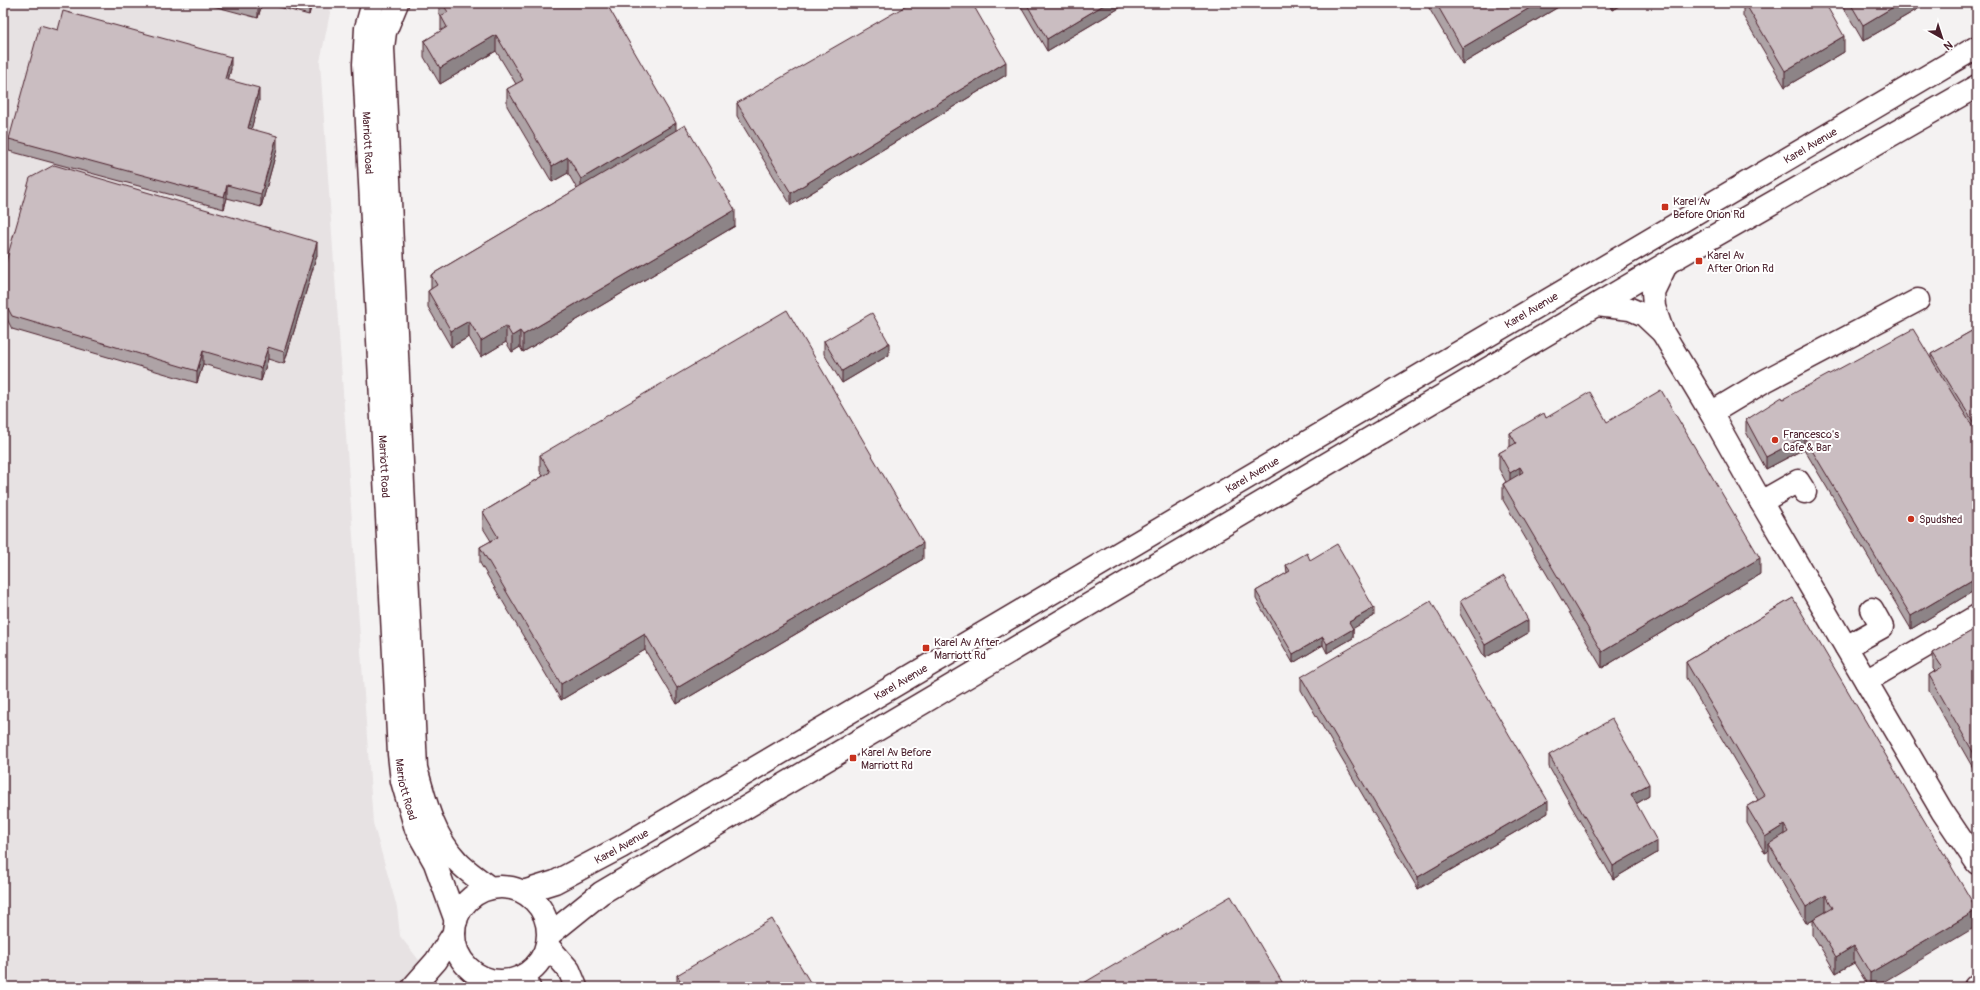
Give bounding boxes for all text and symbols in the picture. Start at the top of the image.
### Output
north arrow [1922,18,1962,58]
text: N [1941,38,1955,53]
street label: Marriott Road [359,111,376,175]
street label: Karel Avenue [1781,125,1840,167]
place label: Karel Av Before Orion Rd [1673,195,1745,221]
marker: Karel Av Before Orion Rd [1660,202,1670,212]
place label: Karel Av After Orion Rd [1707,249,1774,275]
marker: Karel Av After Orion Rd [1694,256,1704,266]
street label: Karel Avenue [1502,289,1561,331]
place label: Francesco's Cafe & Bar [1783,428,1839,454]
street label: Marriott Road [376,435,392,498]
marker: Francesco's Cafe & Bar [1770,435,1780,445]
street label: Karel Avenue [1223,454,1282,496]
place label: Spudshed [1919,513,1962,526]
marker: Spudshed [1906,514,1916,524]
place label: Karel Av After Marriott Rd [934,636,999,662]
marker: Karel Av After Marriott Rd [921,643,931,653]
street label: Karel Avenue [872,661,931,703]
place label: Karel Av Before Marriott Rd [861,746,932,772]
marker: Karel Av Before Marriott Rd [848,753,858,763]
street label: Marriott Road [393,758,419,822]
street label: Karel Avenue [592,826,651,867]

